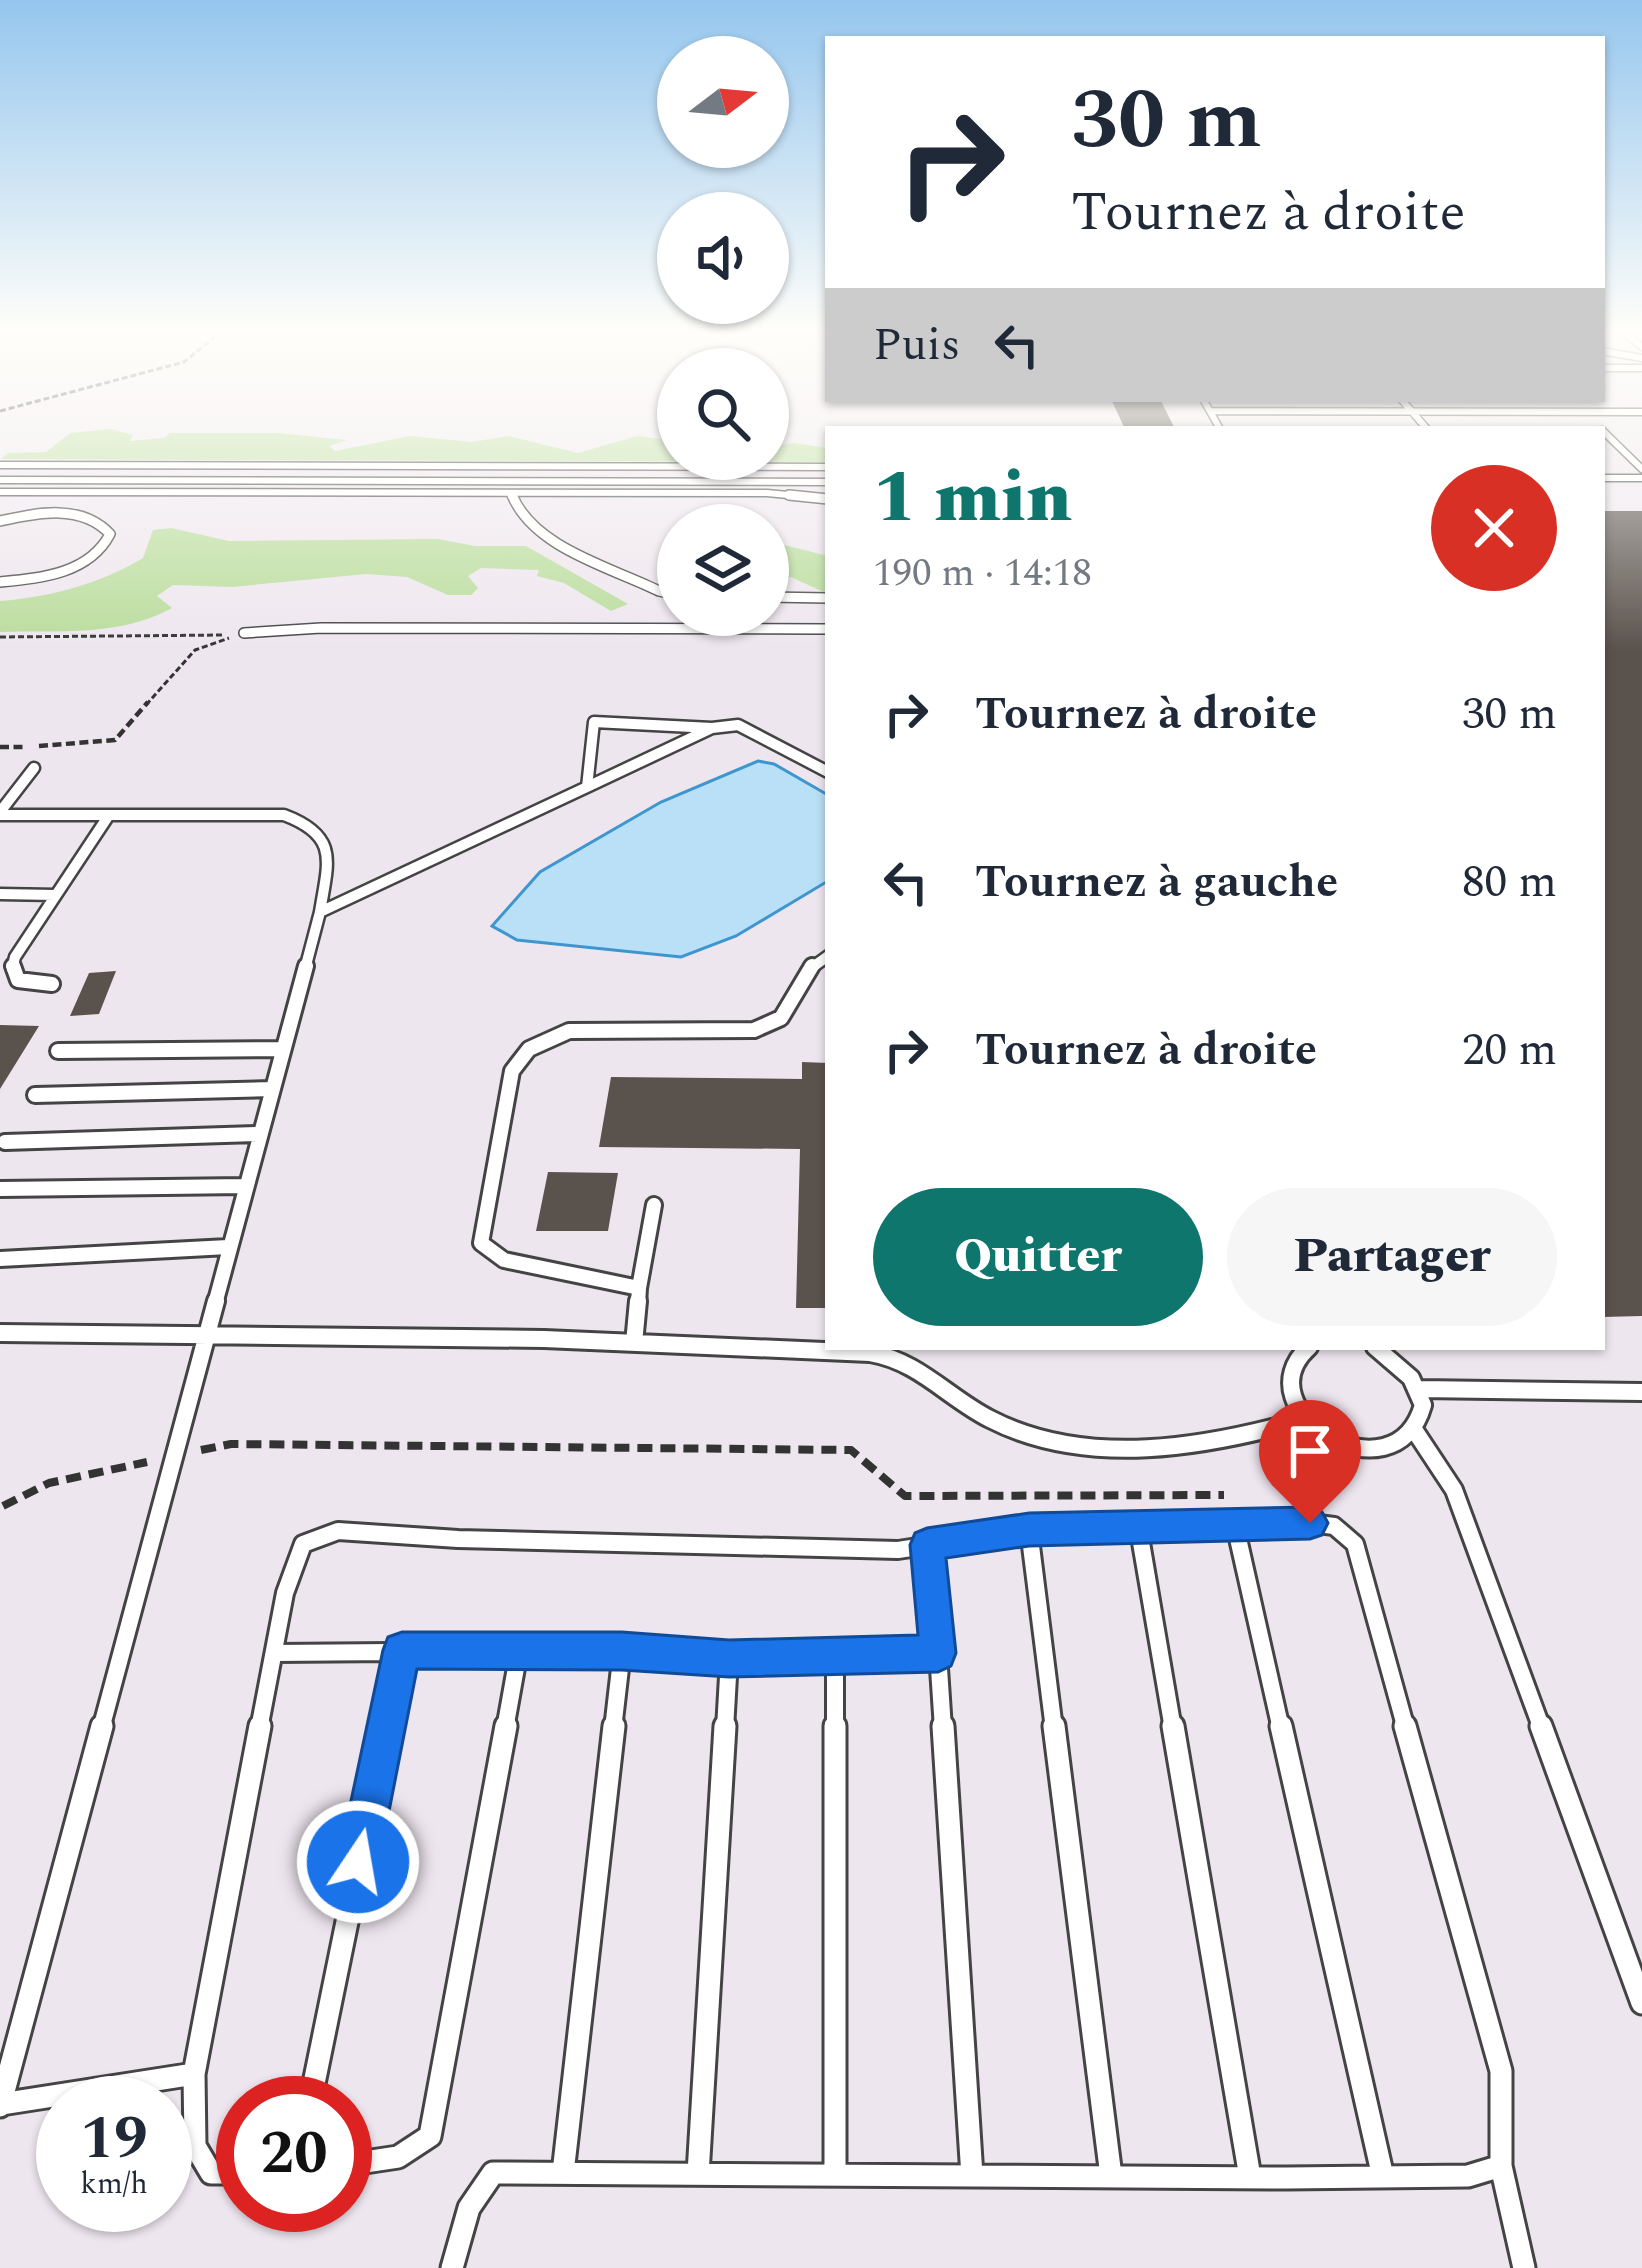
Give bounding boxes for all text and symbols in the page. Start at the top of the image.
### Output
north arrow [657,36,789,168]
map controls [657,36,789,636]
text: 30 m [1071,57,1262,185]
icon: right [873,84,1029,240]
text: Tournez à droite [1071,172,1466,254]
button: sound [657,192,789,324]
text: Puis [873,311,960,380]
icon: left [984,312,1050,378]
button: search [657,348,789,480]
text: 1 min [873,444,1072,553]
button: close [1431,465,1557,591]
button: layers [657,504,789,636]
text: 190 m · 14:18 [873,544,1092,603]
text: Tournez à droite [975,680,1317,749]
text: 30 m [1462,680,1557,749]
icon: right [873,681,939,747]
text: Tournez à gauche [975,848,1338,917]
text: 80 m [1462,848,1557,917]
icon: left [873,849,939,915]
text: Tournez à droite [975,1016,1317,1085]
text: 20 m [1462,1016,1557,1085]
icon: right [873,1017,939,1083]
button: Quitter [873,1188,1203,1326]
button: Partager [1227,1188,1557,1326]
pin [1259,1400,1361,1523]
icon: arrive [1277,1418,1343,1484]
position arrow [295,1799,421,1925]
speed limit sign: 20 [216,2076,372,2232]
text: 19 [80,2093,148,2185]
text: km/h [80,2161,148,2207]

